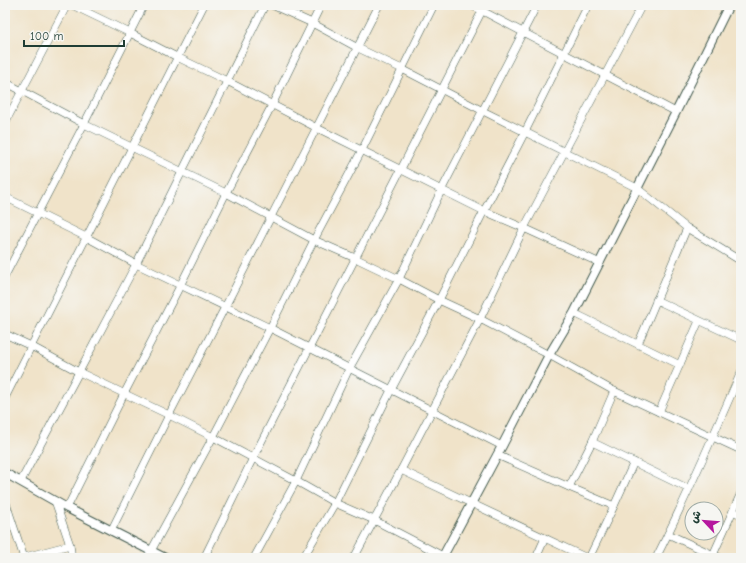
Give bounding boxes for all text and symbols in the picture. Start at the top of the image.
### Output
scale bar [24,22,124,48]
text: 100 m [30,29,63,43]
north arrow [684,501,724,541]
text: ش [687,509,704,525]

